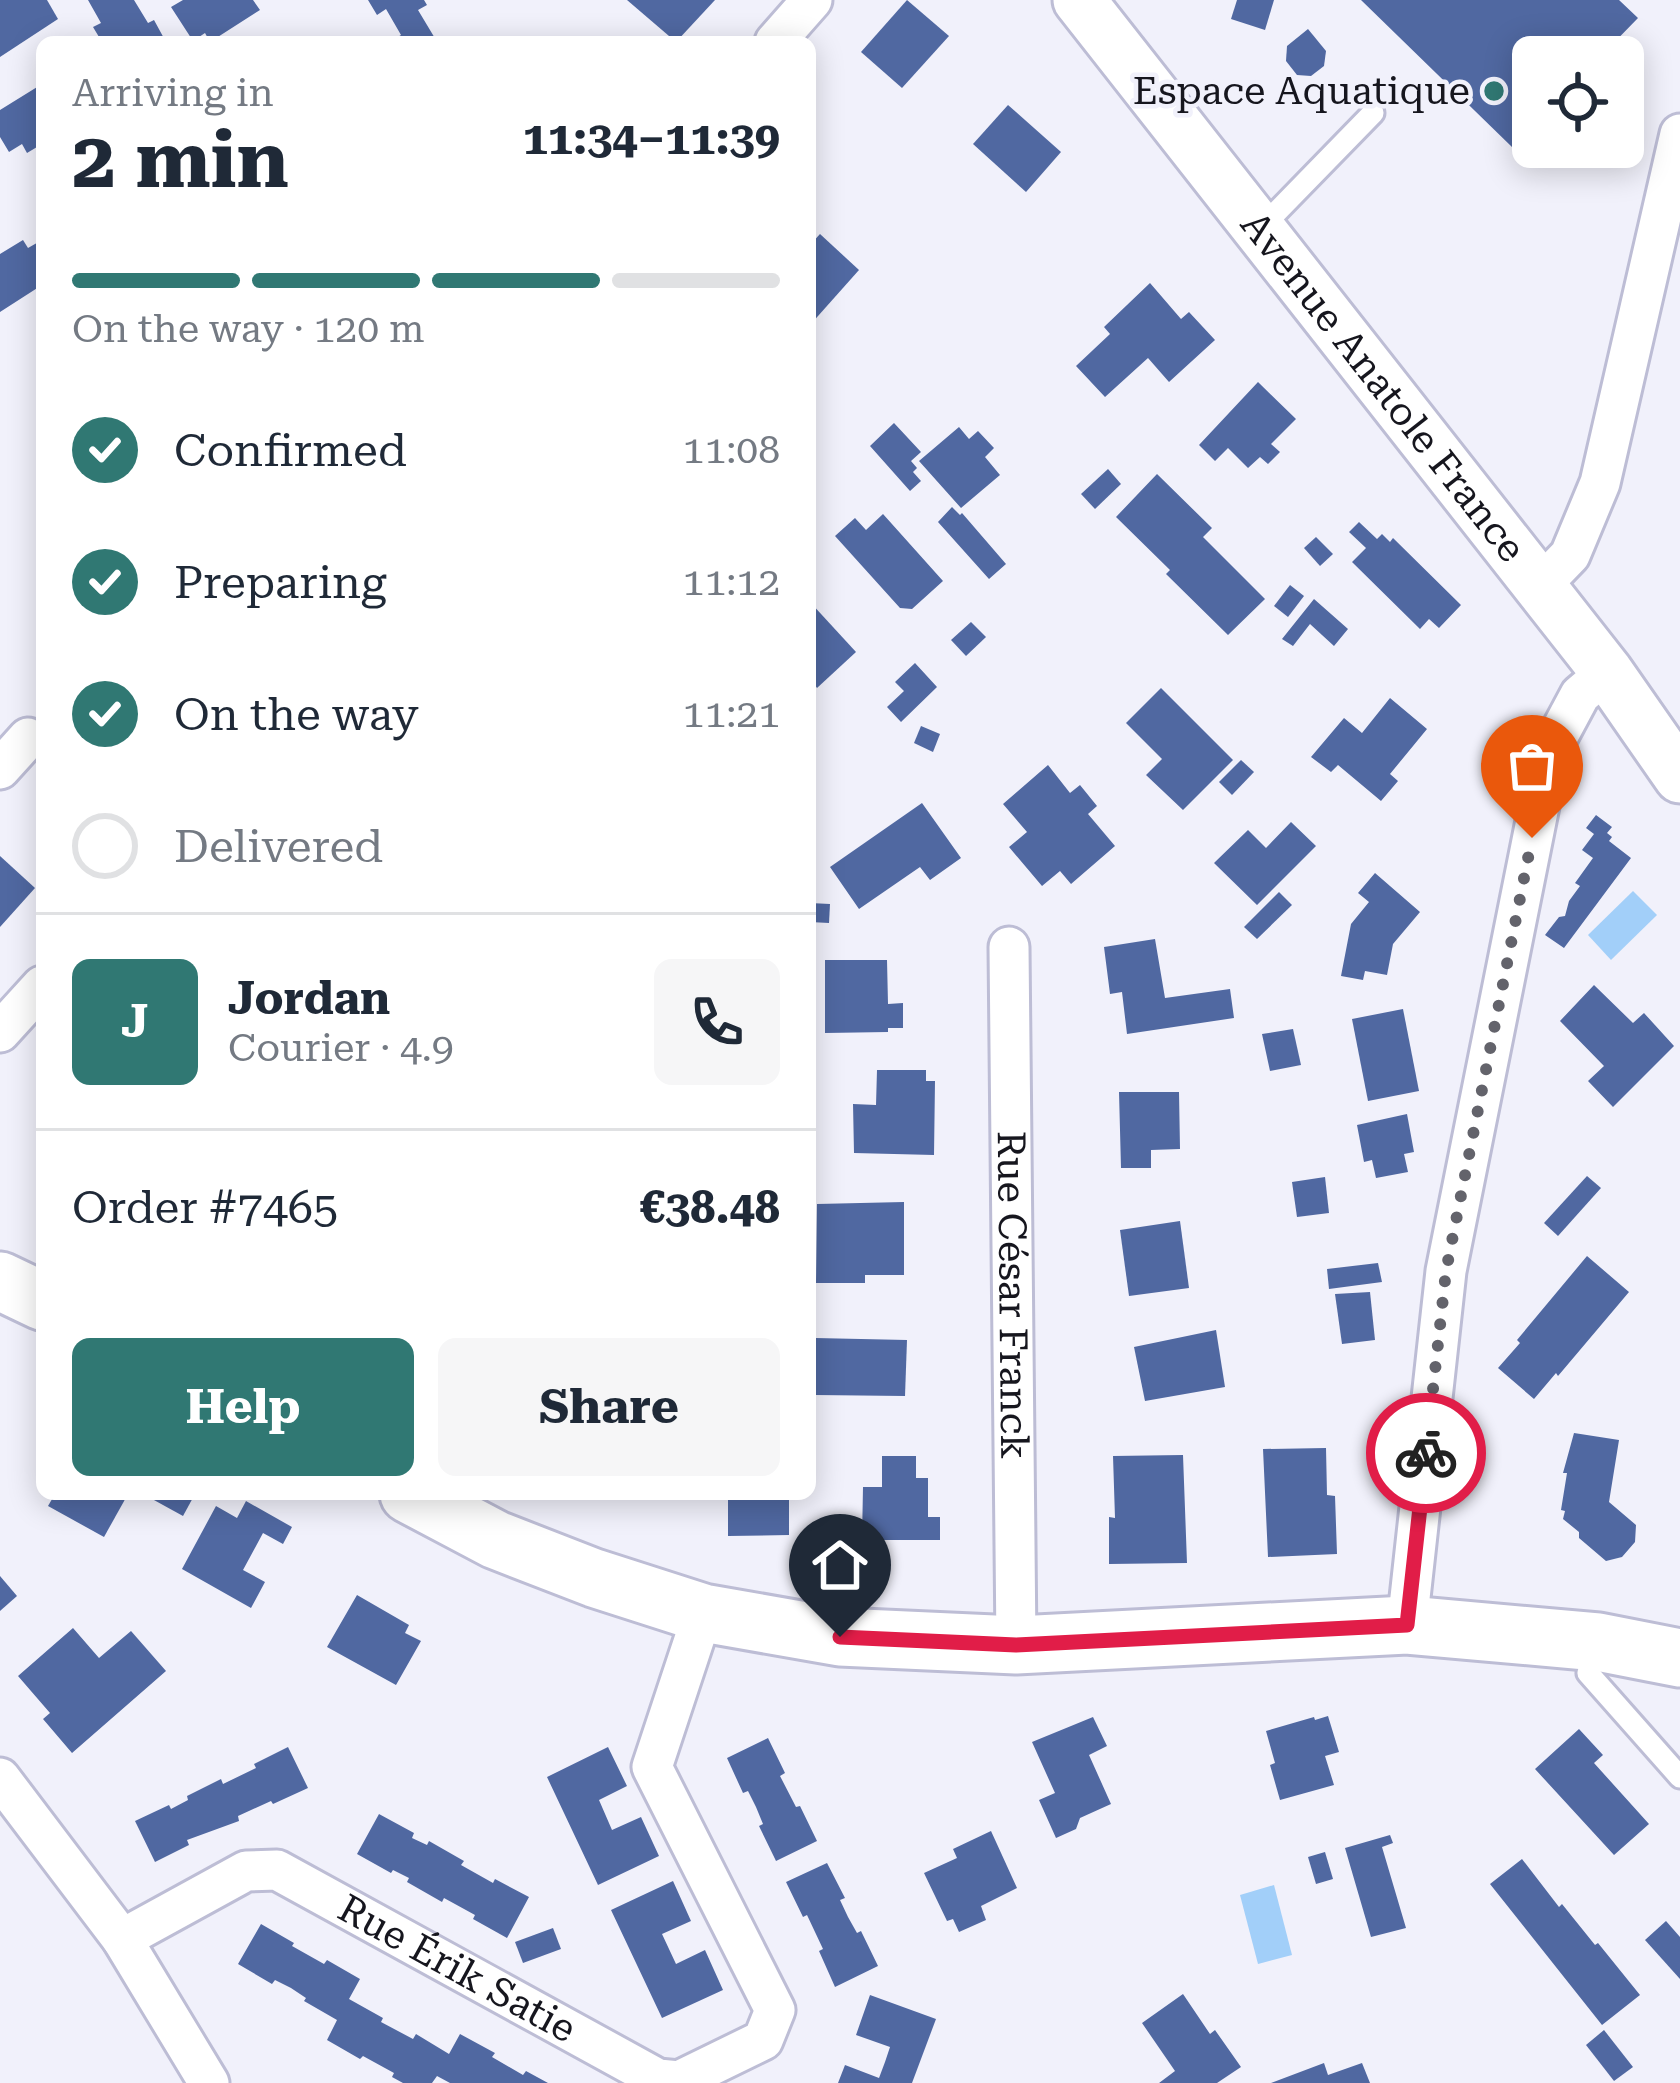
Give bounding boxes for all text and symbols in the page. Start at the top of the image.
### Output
map controls [1512,36,1644,168]
button: locate [1512,36,1644,168]
place label: Espace Aquatique [1133,68,1470,114]
text: Arriving in [72,70,274,116]
marker: Espace Aquatique [1481,78,1507,104]
text: 11:34–11:39 [523,112,780,165]
text: 2 min [72,115,289,206]
street label: Avenue Anatole France [1231,203,1535,571]
text: On the way · 120 m [72,306,424,352]
icon: check [72,417,138,483]
text: Confirmed [174,424,407,477]
text: 11:08 [683,427,780,473]
icon: check [72,549,138,615]
text: Preparing [174,556,387,609]
text: 11:12 [683,559,780,605]
icon: check [72,681,138,747]
text: On the way [174,688,419,741]
text: 11:21 [683,691,780,737]
pin [1481,715,1583,838]
icon: bag [1499,733,1565,799]
text: Delivered [174,820,383,873]
button: phone [654,959,780,1085]
text: Jordan [228,972,390,1025]
text: J [121,995,149,1048]
text: Courier · 4.9 [228,1025,454,1071]
street label: Rue César Franck [988,1131,1037,1459]
text: Order #7465 [72,1181,338,1234]
text: €38.48 [640,1181,780,1234]
button: Help [72,1338,414,1476]
button: Share [438,1338,780,1476]
courier [1366,1393,1486,1513]
icon: bike [1393,1420,1459,1486]
pin [789,1514,891,1637]
icon: home [807,1532,873,1598]
street label: Rue Érik Satie [331,1885,584,2052]

